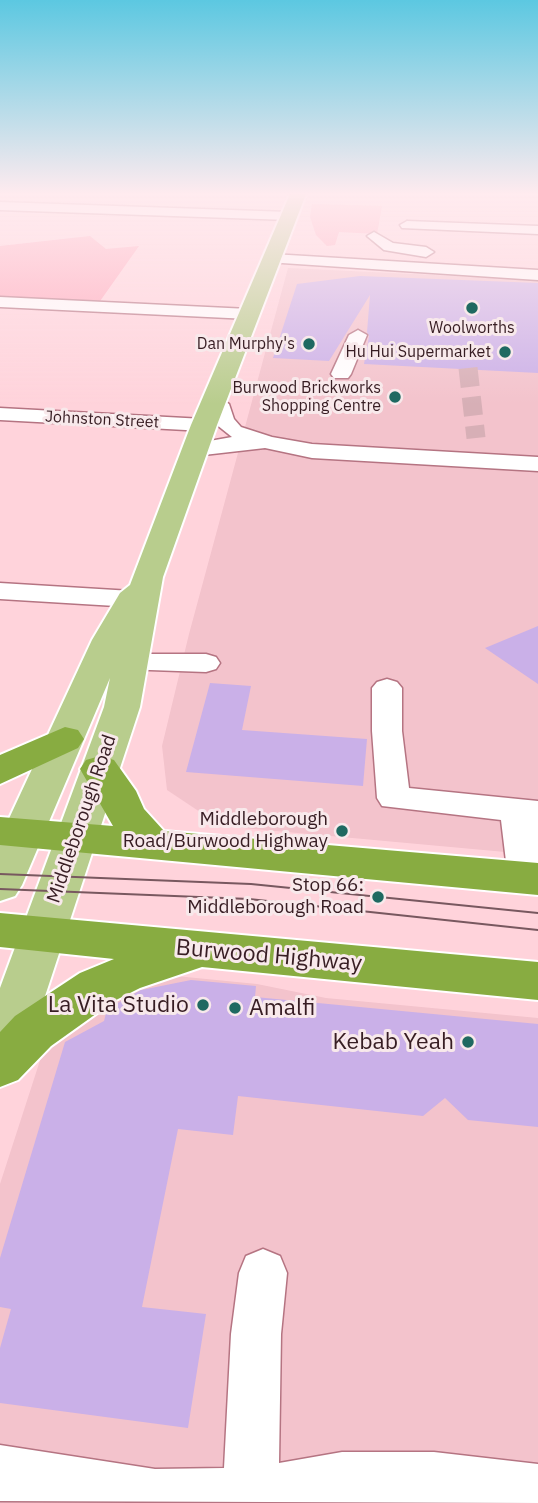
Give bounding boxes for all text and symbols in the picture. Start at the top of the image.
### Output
marker: Woolworths [464,300,480,316]
place label: Woolworths [429,318,515,338]
place label: Dan Murphy's [197,334,295,354]
marker: Dan Murphy's [301,336,317,352]
place label: Hu Hui Supermarket [345,342,491,362]
marker: Hu Hui Supermarket [497,344,513,360]
place label: Burwood Brickworks Shopping Centre [232,378,381,416]
marker: Burwood Brickworks Shopping Centre [387,389,403,405]
street label: Johnston Street [44,407,160,433]
street label: Middleborough Road [42,732,122,906]
place label: Middleborough Road/Burwood Highway [123,809,328,853]
marker: Middleborough Road/Burwood Highway [334,823,350,839]
place label: Stop 66: Middleborough Road [187,875,364,919]
marker: Stop 66: Middleborough Road [370,889,386,905]
street label: Burwood Highway [175,934,363,978]
place label: La Vita Studio [48,991,189,1019]
place label: Amalfi [249,994,315,1022]
marker: La Vita Studio [195,997,211,1013]
marker: Amalfi [227,1000,243,1016]
place label: Kebab Yeah [333,1028,454,1056]
marker: Kebab Yeah [460,1034,476,1050]

